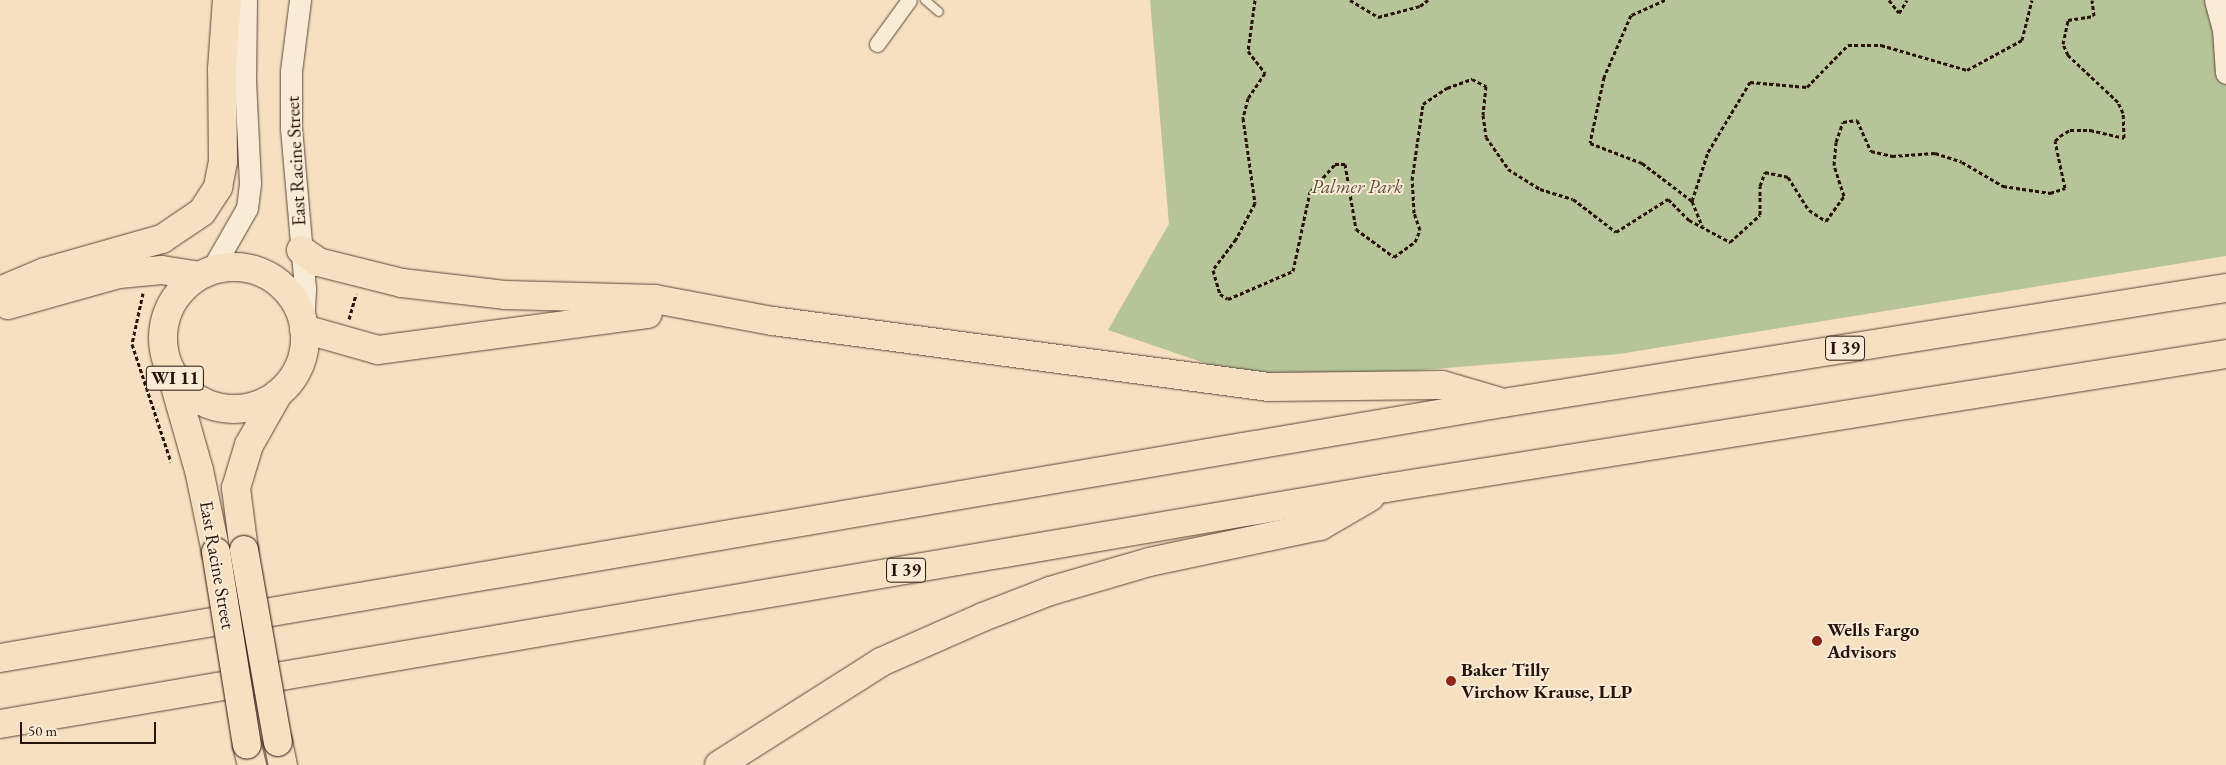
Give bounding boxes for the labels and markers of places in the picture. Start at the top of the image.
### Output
place label: Wells Fargo Advisors [1827,619,1919,663]
marker: Wells Fargo Advisors [1811,635,1823,647]
place label: Baker Tilly Virchow Krause, LLP [1461,659,1632,703]
marker: Baker Tilly Virchow Krause, LLP [1445,675,1457,687]

